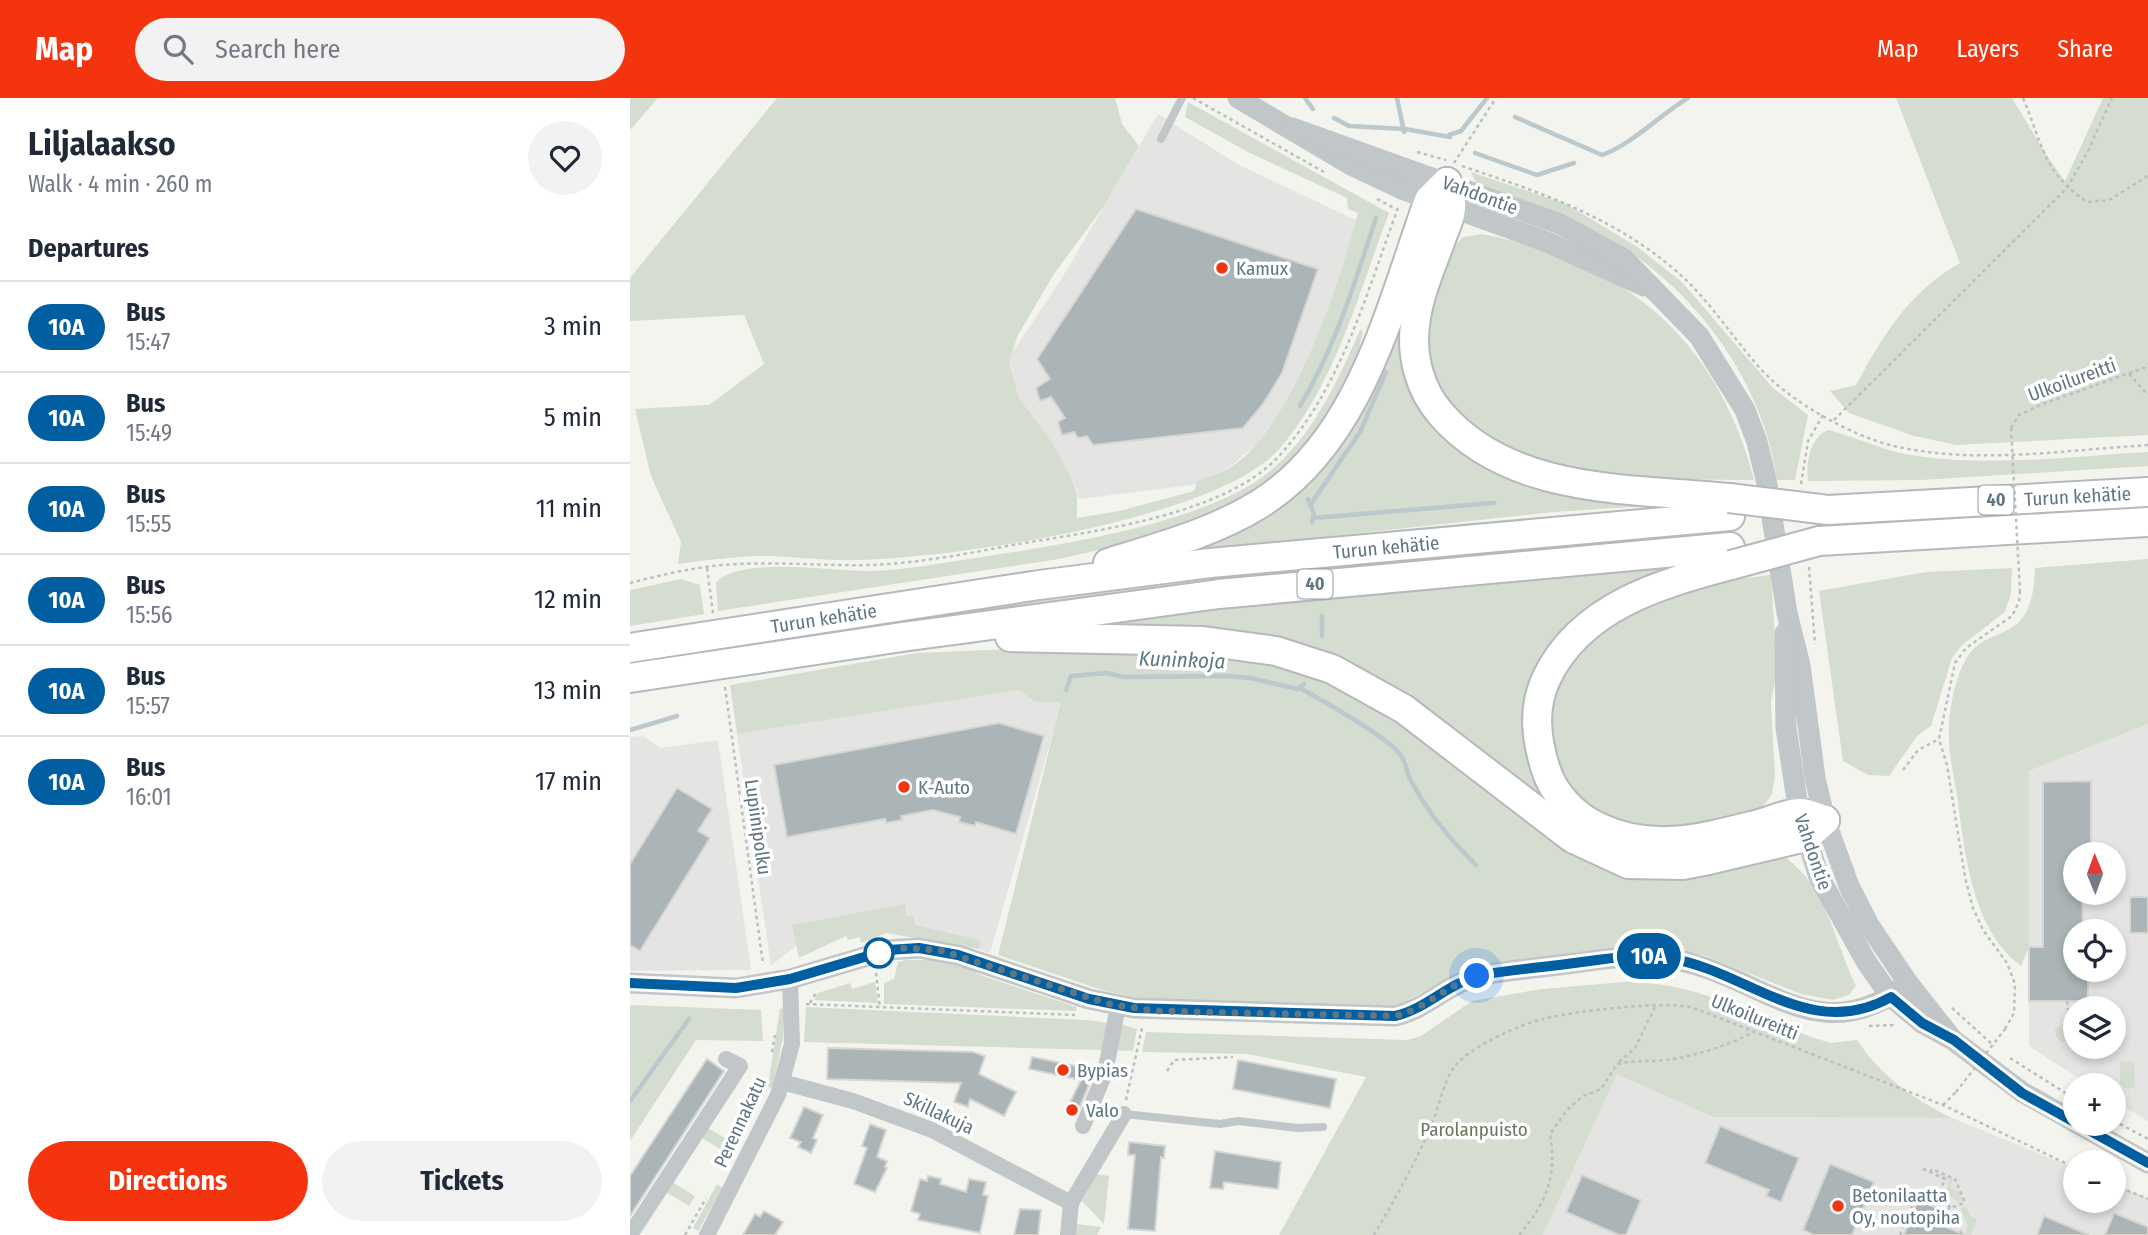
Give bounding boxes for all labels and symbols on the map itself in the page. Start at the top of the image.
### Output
street label: Vahdontie [1439,171,1521,219]
place label: Kamux [1236,257,1289,280]
marker: Kamux [1214,260,1230,276]
street label: Ulkoilureitti [2025,353,2119,407]
street label: Turun kehätie [2024,481,2132,510]
road number: 40 [1978,486,2014,514]
street label: Turun kehätie [1332,531,1440,563]
road number: 40 [1298,570,1332,598]
street label: Turun kehätie [769,599,878,638]
water label: Kuninkoja [1138,645,1226,675]
place label: K-Auto [918,776,970,799]
street label: Lupiinipolku [740,778,776,876]
marker: K-Auto [896,779,912,795]
street label: Vahdontie [1789,811,1837,893]
north arrow [2063,842,2126,905]
line badge: 10A [1609,933,1689,979]
unlabelled marker [864,938,894,968]
your location [1459,958,1494,993]
street label: Ulkoilureitti [1708,989,1802,1045]
place label: Bypias [1077,1059,1128,1082]
marker: Bypias [1055,1062,1071,1078]
street label: Perennakatu [709,1073,771,1171]
street label: Skillakuja [900,1087,978,1139]
place label: Valo [1086,1099,1119,1122]
marker: Valo [1064,1102,1080,1118]
park label: Parolanpuisto [1420,1118,1528,1141]
place label: Betonilaatta Oy, noutopiha [1852,1184,1960,1229]
marker: Betonilaatta Oy, noutopiha [1830,1198,1846,1214]

